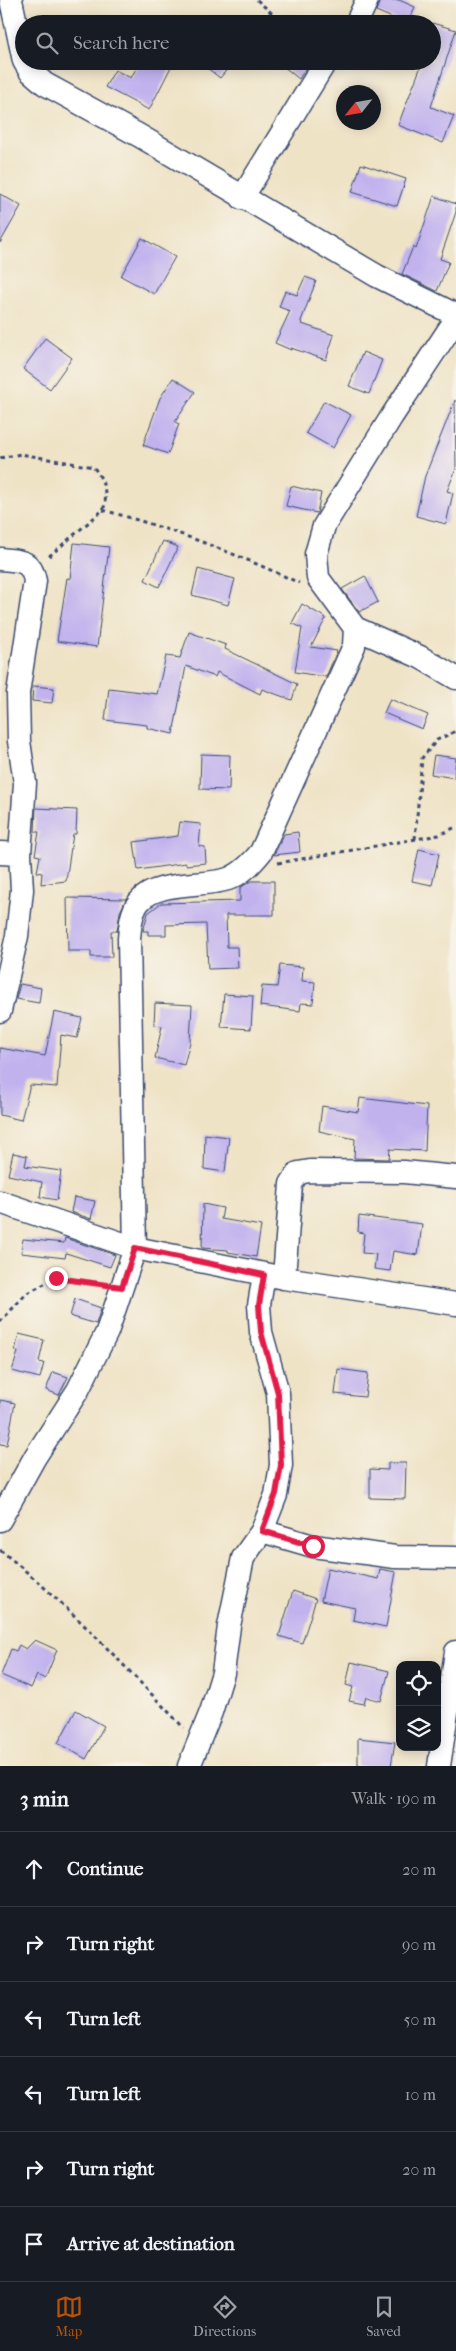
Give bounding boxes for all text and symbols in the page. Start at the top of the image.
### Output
search box [15,15,441,70]
icon: search [33,29,61,57]
text: Search here [73,32,169,54]
north arrow [336,85,381,130]
route end [45,1267,68,1290]
route start [302,1535,325,1558]
map controls [396,1661,441,1751]
button: locate [396,1661,441,1706]
button: layers [396,1706,441,1751]
text: 3 min [20,1787,69,1811]
text: Walk · 190 m [352,1789,436,1808]
icon: ahead [20,1855,48,1883]
text: Continue [67,1858,143,1880]
text: 20 m [402,1860,436,1879]
icon: right [20,1930,48,1958]
text: Turn right [67,1933,154,1955]
text: 90 m [402,1935,436,1954]
icon: left [20,2005,48,2033]
text: Turn left [67,2008,141,2030]
text: 50 m [404,2010,436,2029]
icon: left [20,2080,48,2108]
text: Turn left [67,2083,141,2105]
text: 10 m [405,2085,436,2104]
icon: right [20,2155,48,2183]
text: Turn right [67,2158,154,2180]
text: 20 m [402,2160,436,2179]
icon: arrive [20,2230,48,2258]
text: Arrive at destination [67,2233,235,2255]
tab: Map [55,2293,83,2340]
tab: Directions [193,2293,256,2340]
tab: Saved [366,2293,401,2340]

